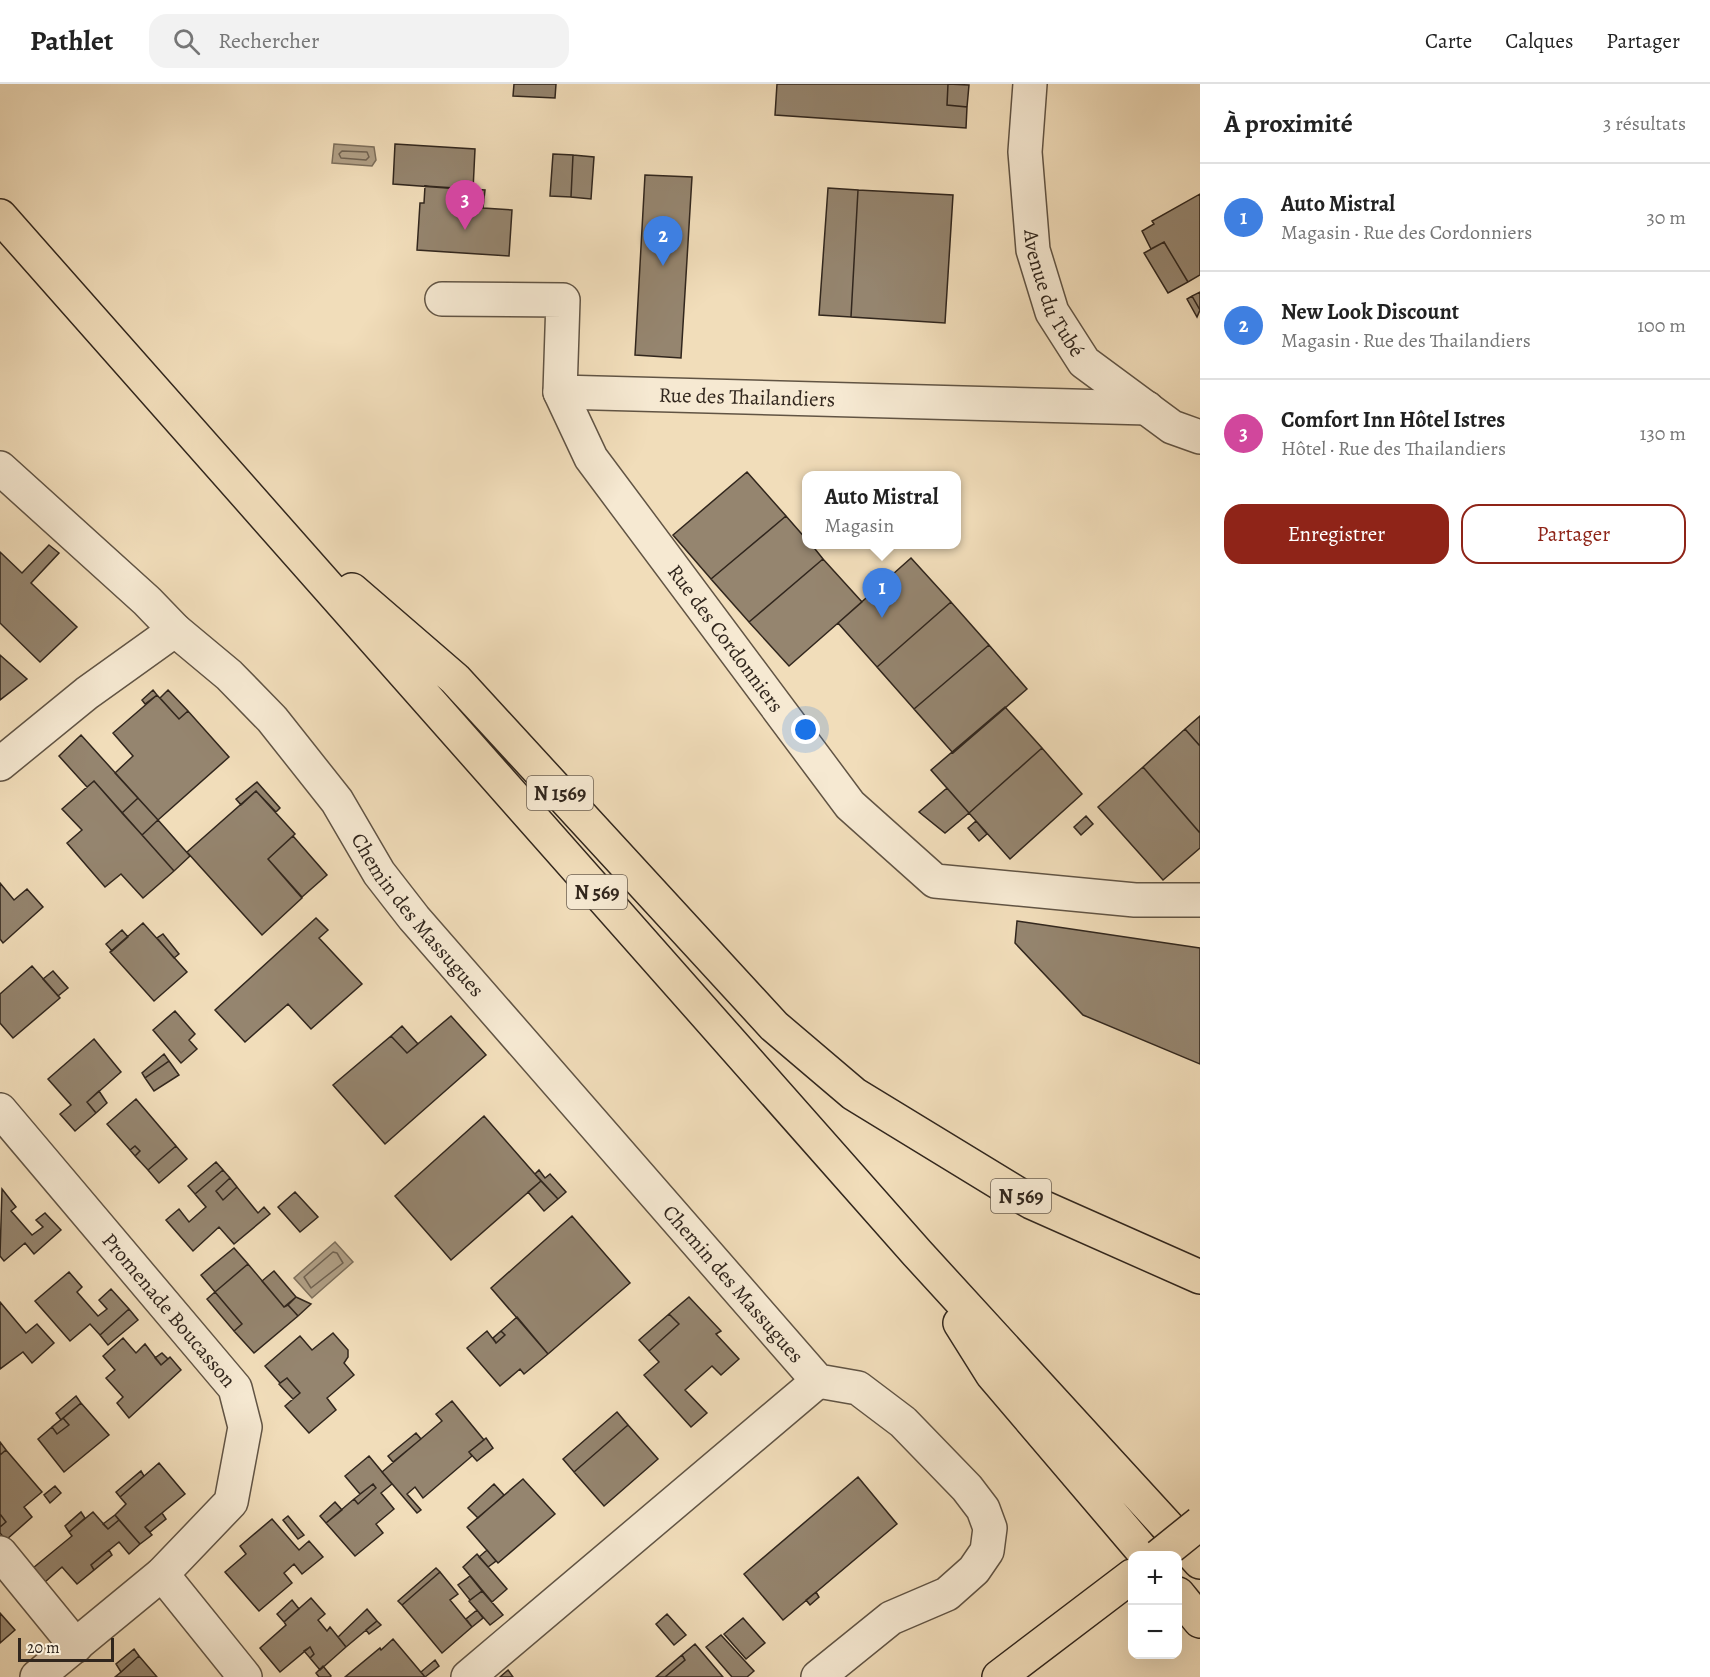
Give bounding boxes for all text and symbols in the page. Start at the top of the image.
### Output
search box [149,14,569,68]
text: Pathlet [30,22,113,60]
icon: search [170,25,203,58]
text: Rechercher [218,26,319,56]
text: Carte [1425,27,1472,55]
text: Calques [1505,27,1573,55]
text: Partager [1606,27,1680,55]
text: À proximité [1224,106,1353,141]
text: 3 résultats [1603,110,1686,137]
pin: 3 [446,180,484,230]
text: Auto Mistral [1281,189,1395,219]
text: 1 [1240,204,1247,231]
text: 30 m [1646,204,1686,231]
pin: 2 [644,216,682,266]
text: Magasin · Rue des Cordonniers [1281,219,1532,246]
street label: Avenue du Tubé [1017,227,1091,362]
text: New Look Discount [1281,297,1459,327]
text: 2 [1239,312,1248,339]
text: 100 m [1637,312,1686,339]
text: Magasin · Rue des Thailandiers [1281,327,1531,354]
street label: Rue des Thailandiers [658,381,836,413]
text: Comfort Inn Hôtel Istres [1281,405,1505,435]
text: 3 [1239,420,1248,447]
text: 130 m [1640,420,1686,447]
text: Hôtel · Rue des Thailandiers [1281,435,1506,462]
popup [802,471,961,549]
text: Auto Mistral [824,482,939,512]
button: Enregistrer [1224,504,1449,564]
button: Partager [1461,504,1686,564]
text: Magasin [824,512,894,539]
street label: Rue des Cordonniers [661,559,790,718]
pin: 1 [862,568,902,618]
your location [791,715,820,744]
road number: N 1569 [527,776,593,810]
street label: Chemin des Massugues [345,828,491,1003]
road number: N 569 [567,875,627,909]
road number: N 569 [991,1179,1051,1213]
street label: Chemin des Massugues [656,1199,810,1369]
street label: Promenade Boucasson [96,1227,243,1393]
map controls [1128,1551,1182,1659]
button: + [1128,1551,1182,1605]
button: − [1128,1605,1182,1659]
scale bar [18,1635,114,1662]
text: 20 m [27,1637,60,1659]

